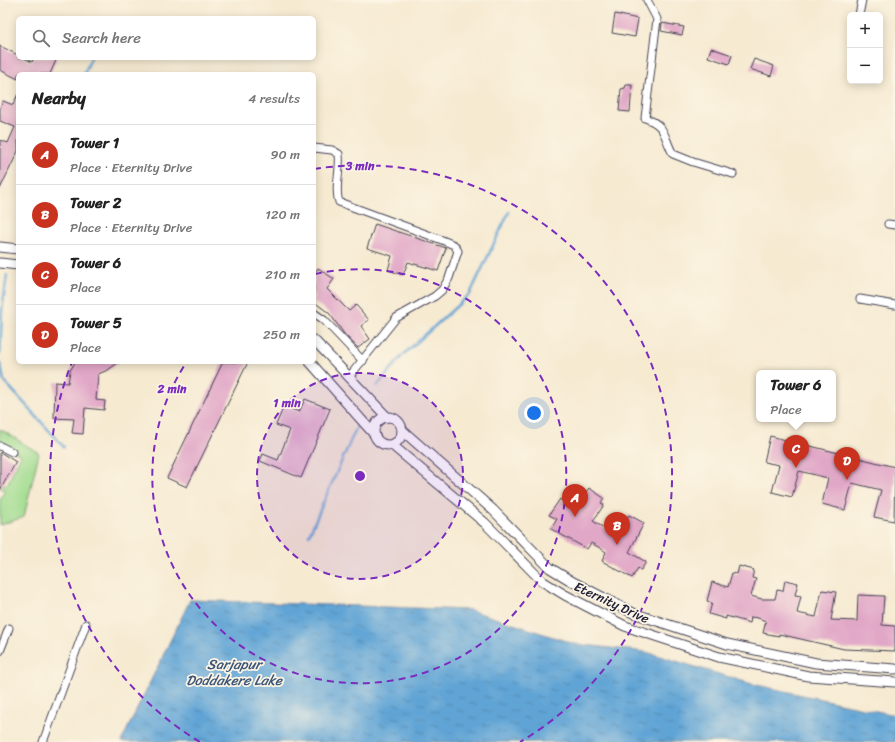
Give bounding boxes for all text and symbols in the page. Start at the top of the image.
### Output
map controls [847,12,883,84]
button: + [847,12,883,48]
search box [16,16,316,60]
text: Search here [62,25,141,51]
icon: search [30,27,52,49]
button: − [847,48,883,84]
text: Nearby [32,83,86,113]
text: 4 results [248,87,300,110]
text: Tower 1 [70,130,119,156]
text: A [41,143,49,166]
text: 90 m [270,143,300,166]
text: 3 min [345,155,375,177]
text: Place · Eternity Drive [70,156,192,179]
text: Tower 2 [70,190,121,216]
text: B [41,203,49,226]
text: 120 m [265,203,300,226]
text: Place · Eternity Drive [70,216,192,239]
text: Tower 6 [70,250,121,276]
text: C [41,263,49,286]
text: 210 m [265,263,300,286]
text: Place [70,276,101,299]
text: Tower 5 [70,310,122,336]
text: D [41,323,49,346]
text: 250 m [263,323,300,346]
text: Place [70,336,101,359]
popup [756,370,836,422]
text: Tower 6 [770,372,822,398]
text: 2 min [156,378,187,400]
text: 1 min [273,392,301,414]
text: Place [770,398,802,421]
your location [524,403,544,423]
pin: C [783,435,809,468]
pin: D [834,447,860,480]
centre of rings [353,469,367,483]
pin: A [562,484,588,517]
pin: B [604,512,630,545]
street label: Eternity Drive [570,575,654,630]
water label: Sarjapur Doddakere Lake [186,652,283,693]

